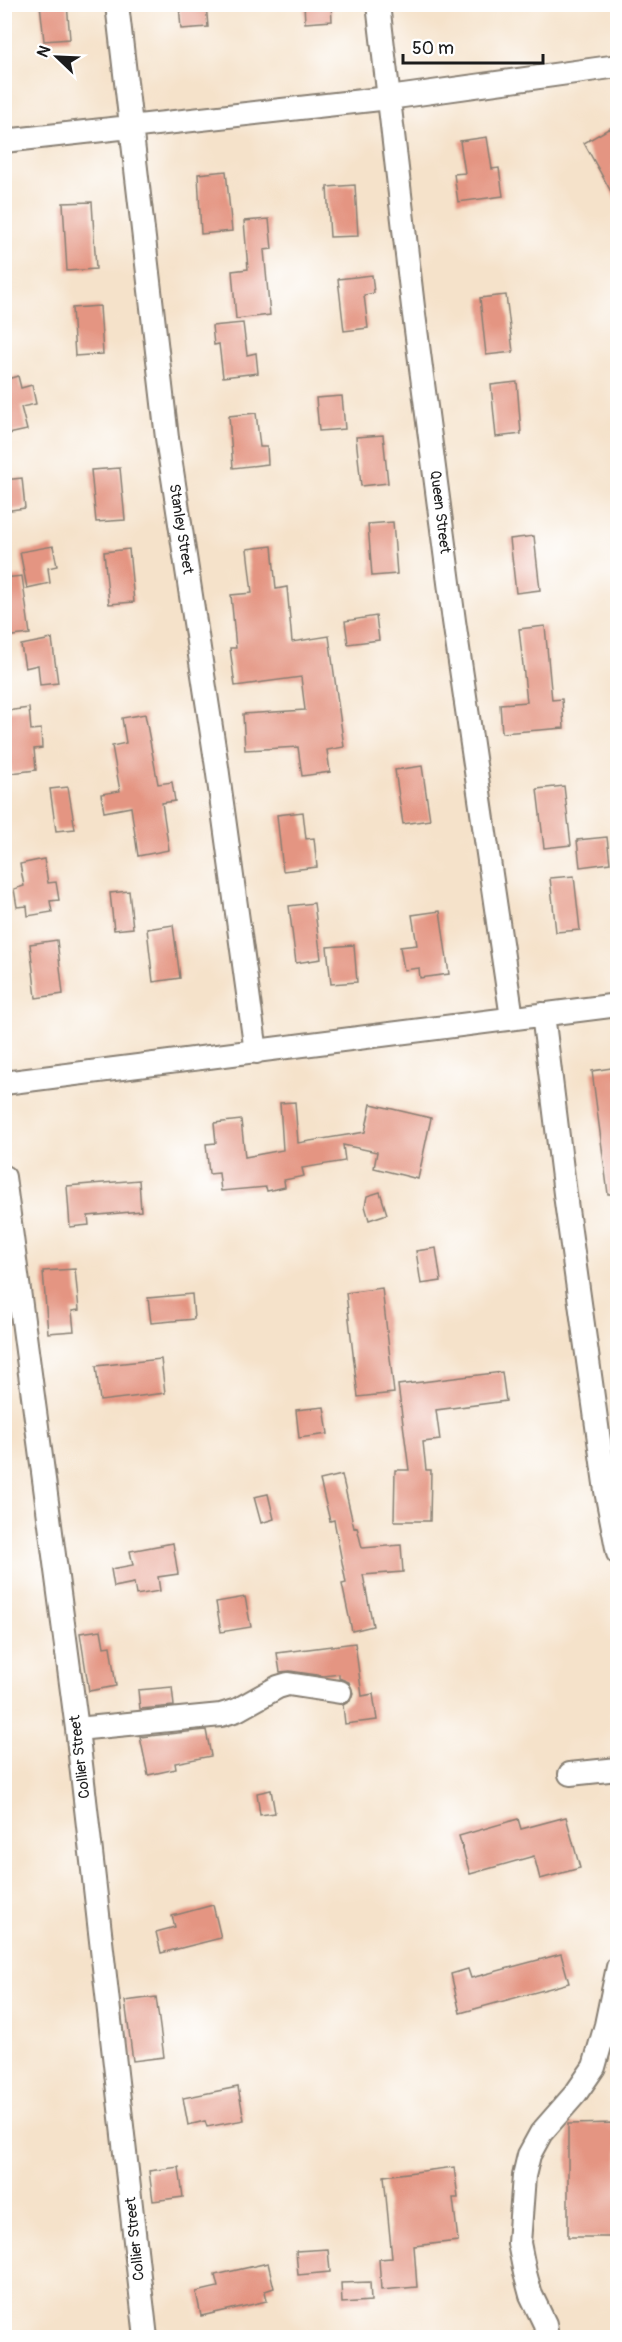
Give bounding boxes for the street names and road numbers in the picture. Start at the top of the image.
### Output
street label: Queen Street [425,469,455,556]
street label: Stanley Street [164,483,198,576]
street label: Collier Street [65,1713,95,1800]
street label: Collier Street [121,2195,149,2282]

